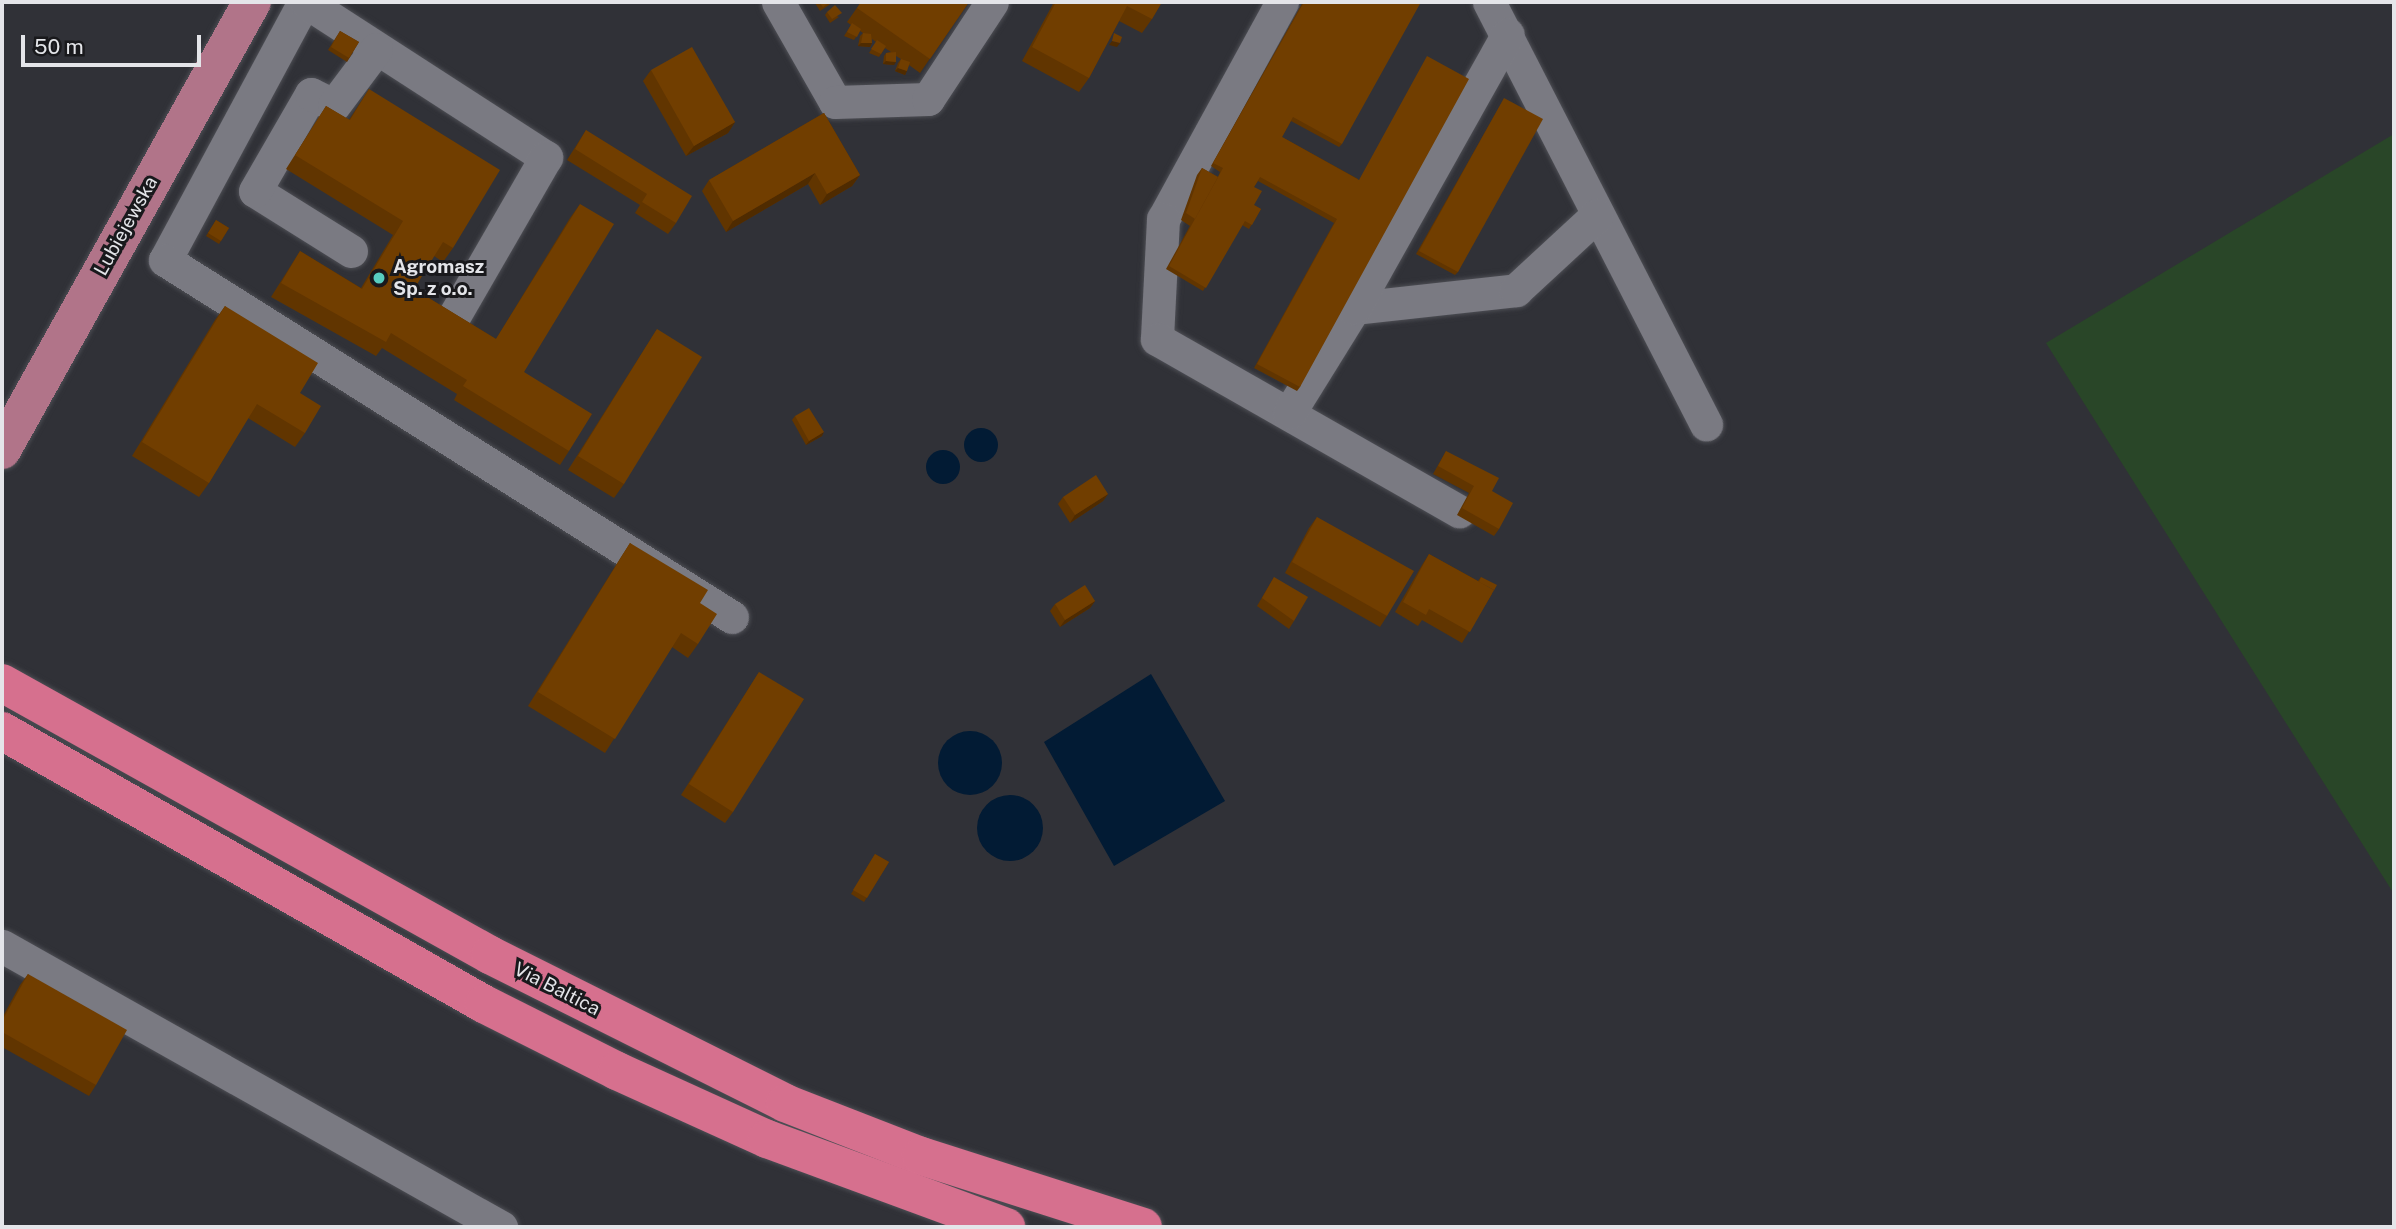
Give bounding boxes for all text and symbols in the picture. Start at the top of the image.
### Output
scale bar [24,21,205,65]
text: 50 m [34,34,84,59]
street label: Lubiejewska [89,172,163,280]
place label: Agromasz Sp. z o.o. [393,256,484,300]
marker: Agromasz Sp. z o.o. [371,270,387,286]
street label: Via Baltica [510,958,604,1020]

